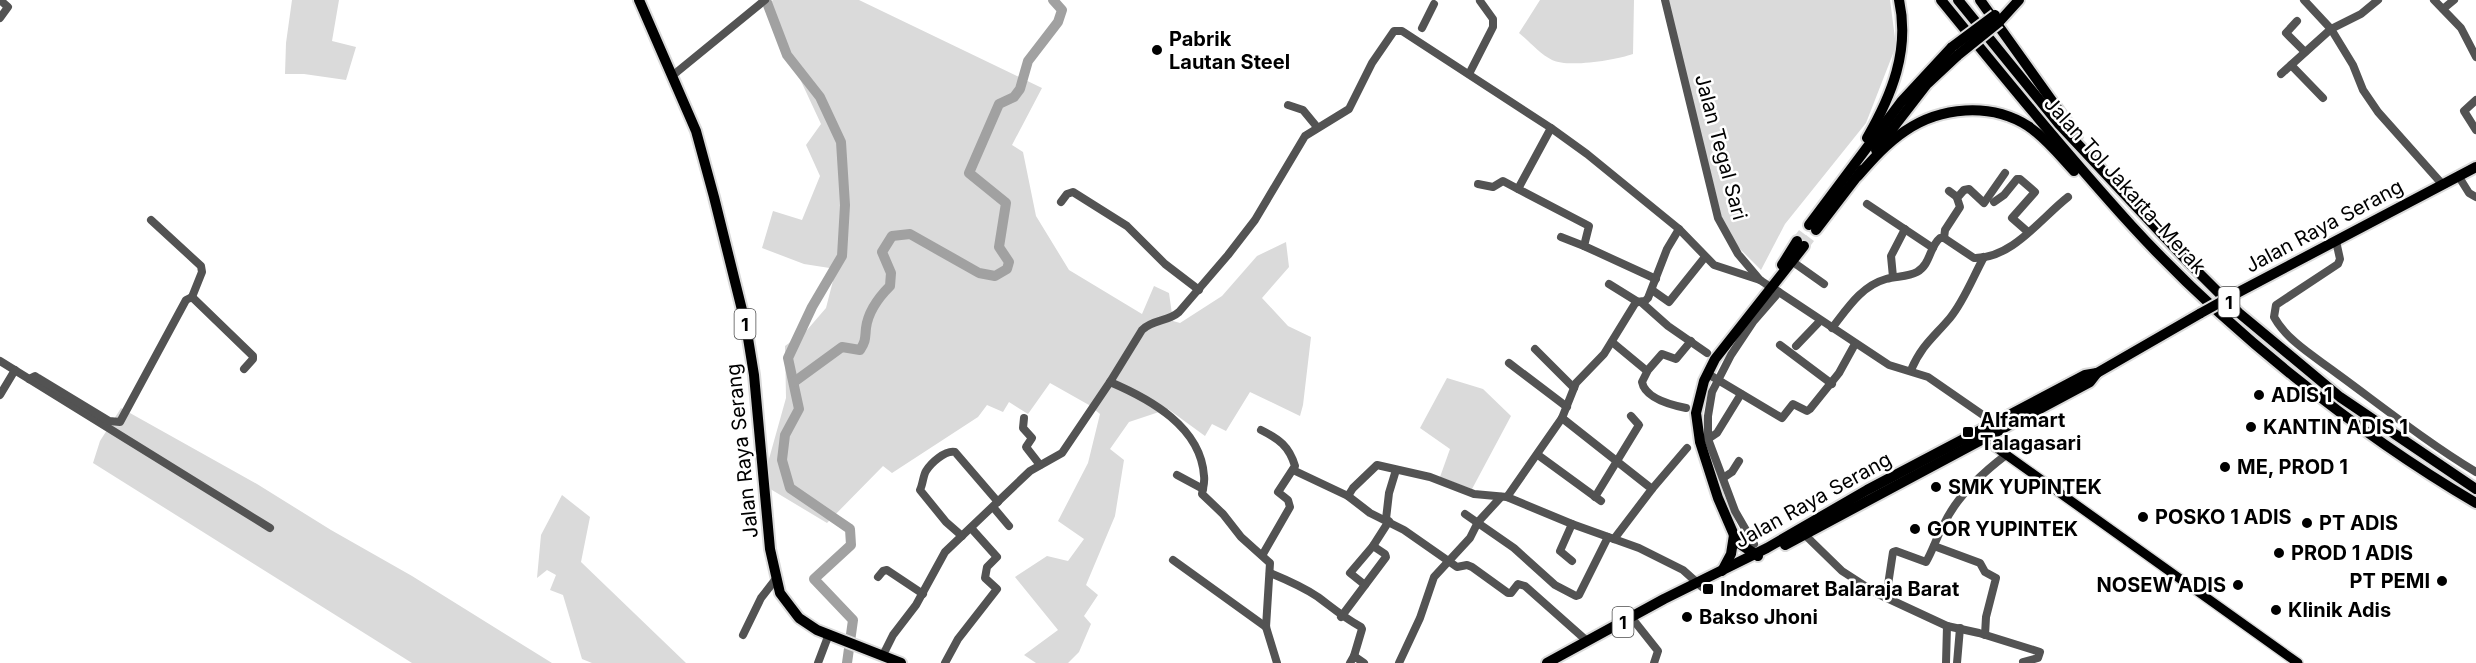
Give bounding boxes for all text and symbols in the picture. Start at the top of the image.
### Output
place label: Pabrik Lautan Steel [1169,27,1290,74]
marker: Pabrik Lautan Steel [1150,43,1164,57]
street label: Jalan Tegal Sari [1690,72,1752,222]
street label: Jalan Tol Jakarta–Merak [2039,92,2211,279]
street label: Jalan Raya Serang [2241,174,2407,278]
road number: 1 [2218,287,2240,317]
road number: 1 [734,309,756,339]
street label: Jalan Raya Serang [721,363,763,539]
place label: ADIS 1 [2271,383,2332,407]
marker: ADIS 1 [2252,388,2266,402]
place label: Alfamart Talagasari [1980,408,2081,455]
place label: KANTIN ADIS 1 [2263,415,2408,439]
marker: KANTIN ADIS 1 [2244,420,2258,434]
marker: Alfamart Talagasari [1961,425,1975,439]
street label: Jalan Raya Serang [1731,447,1895,553]
place label: ME, PROD 1 [2237,455,2348,479]
marker: ME, PROD 1 [2218,460,2232,474]
place label: SMK YUPINTEK [1948,475,2102,499]
marker: SMK YUPINTEK [1929,480,1943,494]
place label: POSKO 1 ADIS [2155,505,2292,529]
marker: POSKO 1 ADIS [2136,510,2150,524]
place label: PT ADIS [2319,511,2398,535]
marker: PT ADIS [2300,516,2314,530]
place label: GOR YUPINTEK [1927,517,2078,541]
marker: GOR YUPINTEK [1908,522,1922,536]
place label: PROD 1 ADIS [2291,541,2413,565]
marker: PROD 1 ADIS [2272,546,2286,560]
place label: PT PEMI [2350,569,2430,593]
place label: NOSEW ADIS [2097,573,2226,597]
marker: PT PEMI [2435,574,2449,588]
place label: Indomaret Balaraja Barat [1720,577,1959,601]
marker: NOSEW ADIS [2231,578,2245,592]
marker: Indomaret Balaraja Barat [1701,582,1715,596]
place label: Klinik Adis [2288,598,2391,622]
marker: Klinik Adis [2269,603,2283,617]
place label: Bakso Jhoni [1699,605,1818,629]
road number: 1 [1612,607,1634,637]
marker: Bakso Jhoni [1680,610,1694,624]

